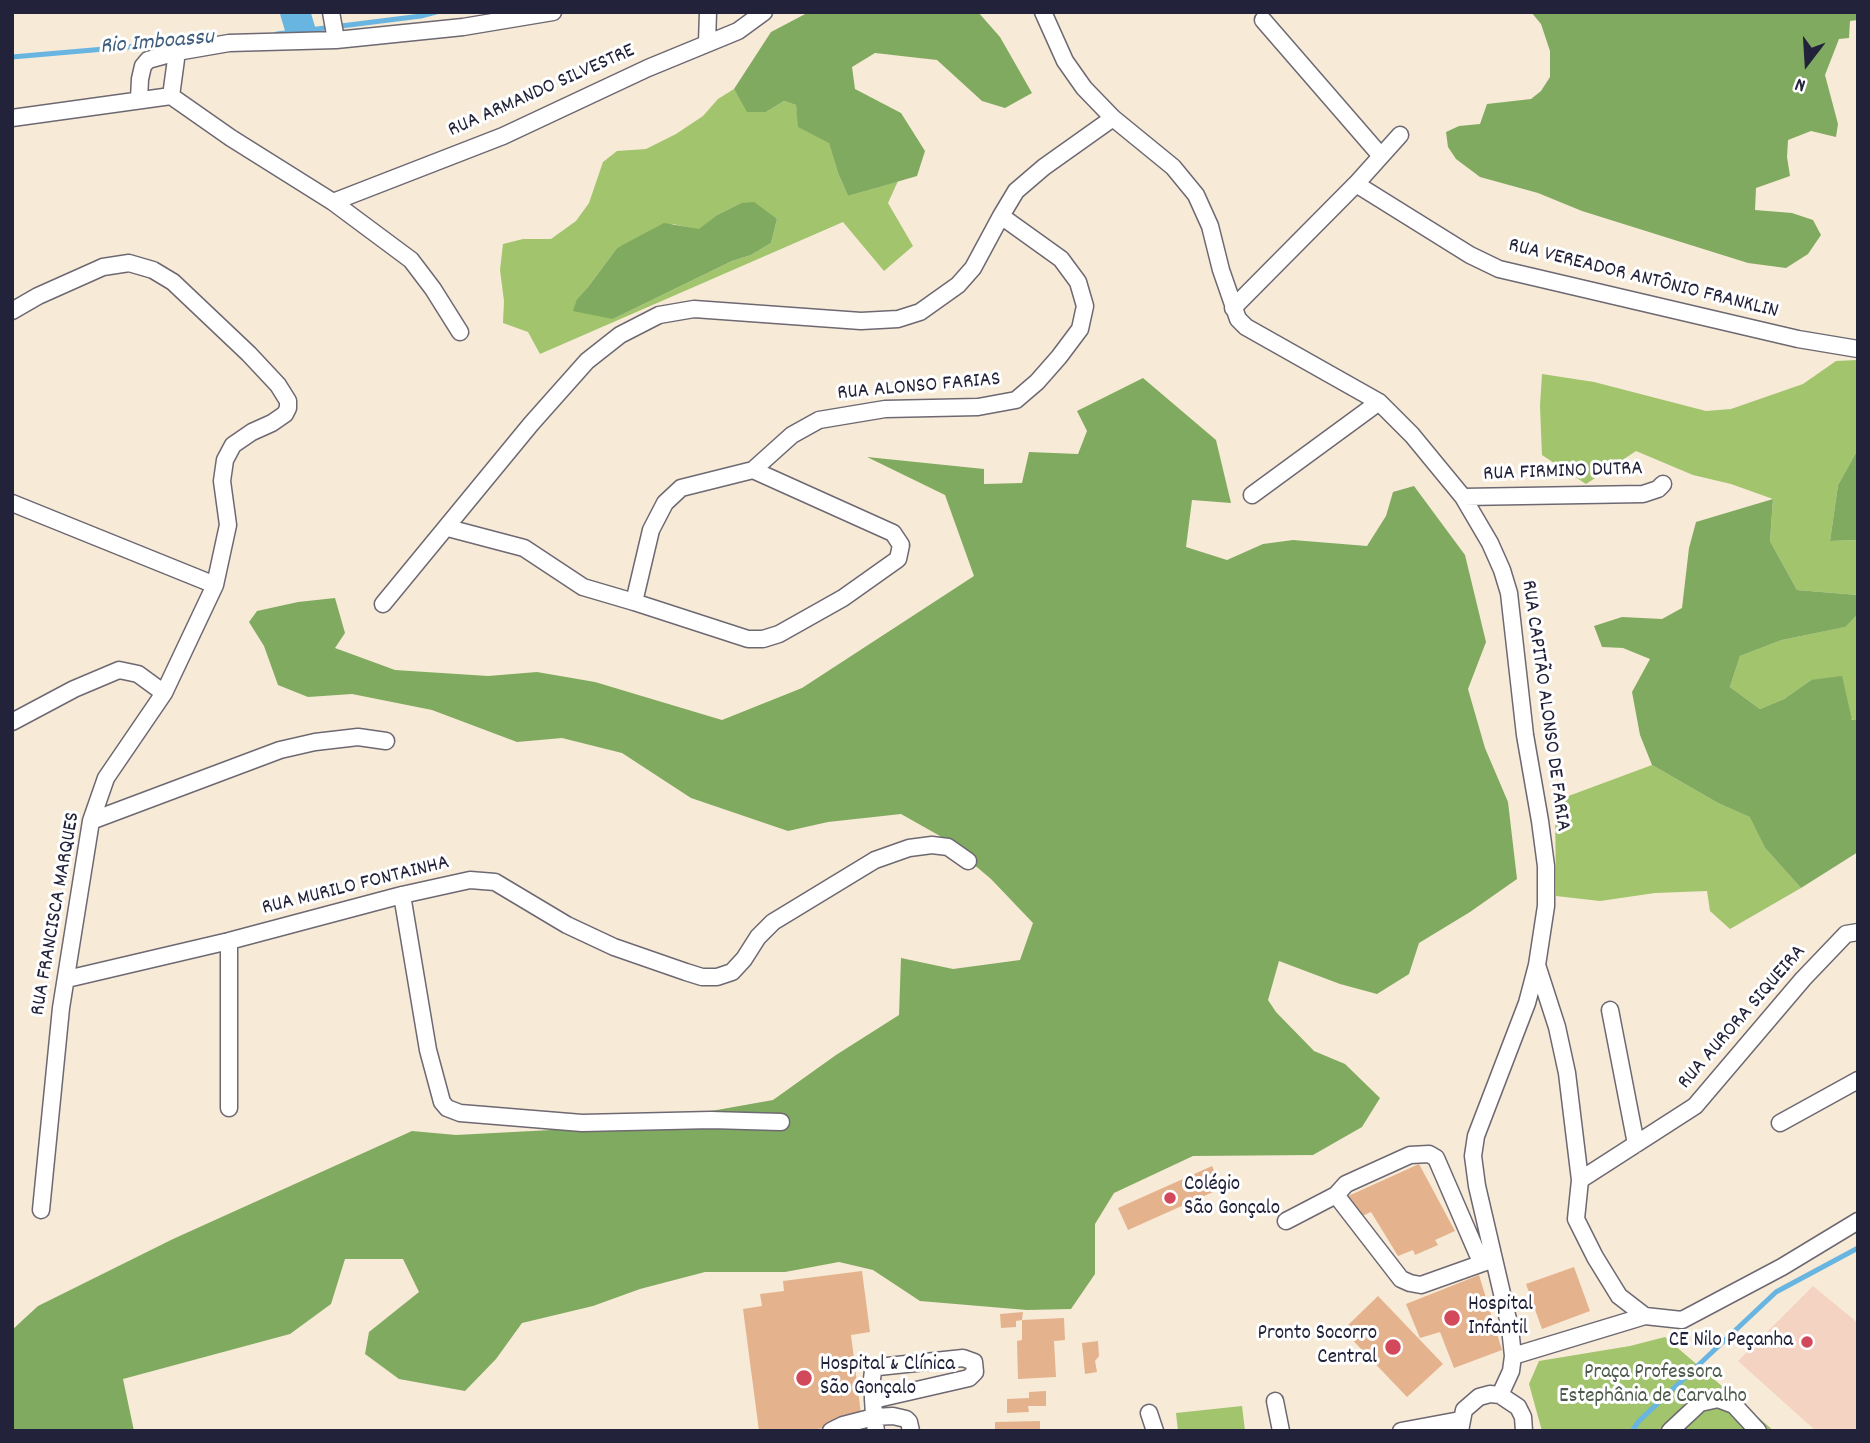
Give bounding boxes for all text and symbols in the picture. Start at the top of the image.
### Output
water label: Rio Imboassu [99,25,215,63]
north arrow [1772,28,1842,98]
street label: RUA ARMANDO SILVESTRE [445,39,639,145]
text: N [1792,69,1809,98]
street label: RUA VEREADOR ANTÔNIO FRANKLIN [1505,234,1781,326]
street label: RUA ALONSO FARIAS [836,368,1002,408]
street label: RUA FIRMINO DUTRA [1483,458,1643,488]
street label: RUA CAPITÃO ALONSO DE FARIA [1514,579,1574,833]
street label: RUA FRANCISCA MARQUES [27,810,87,1018]
street label: RUA MURILO FONTAINHA [260,852,452,922]
street label: RUA AURORA SIQUEIRA [1674,941,1812,1095]
place label: Colégio São Gonçalo [1184,1173,1280,1223]
marker: Colégio São Gonçalo [1162,1190,1178,1206]
place label: Hospital Infantil [1468,1293,1533,1343]
marker: Hospital Infantil [1442,1308,1462,1328]
place label: Pronto Socorro Central [1257,1322,1377,1372]
place label: CE Nilo Peçanha [1669,1329,1793,1355]
marker: CE Nilo Peçanha [1799,1334,1815,1350]
marker: Pronto Socorro Central [1383,1337,1403,1357]
place label: Hospital & Clínica São Gonçalo [820,1353,955,1403]
park label: Praça Professora Estephânia de Carvalho [1559,1361,1747,1411]
marker: Hospital & Clínica São Gonçalo [794,1368,814,1388]

